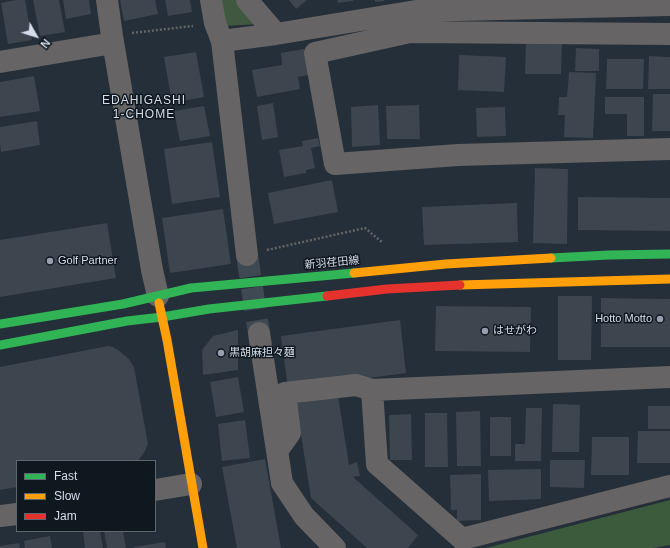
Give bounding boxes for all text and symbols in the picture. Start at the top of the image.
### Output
north arrow [16,16,56,56]
text: N [38,37,52,50]
district label: EDAHIGASHI 1-CHOME [102,94,186,122]
place label: Golf Partner [58,254,117,268]
street label: 新羽荏田線 [304,254,360,272]
marker: Golf Partner [45,256,55,266]
place label: Hotto Motto [595,312,652,326]
marker: Hotto Motto [655,314,665,324]
place label: はせがわ [493,324,537,338]
marker: はせがわ [480,326,490,336]
place label: 黒胡麻担々麺 [229,346,295,360]
marker: 黒胡麻担々麺 [216,348,226,358]
legend [16,460,156,532]
text: Fast [54,469,77,483]
text: Slow [54,489,80,503]
text: Jam [54,509,77,523]

